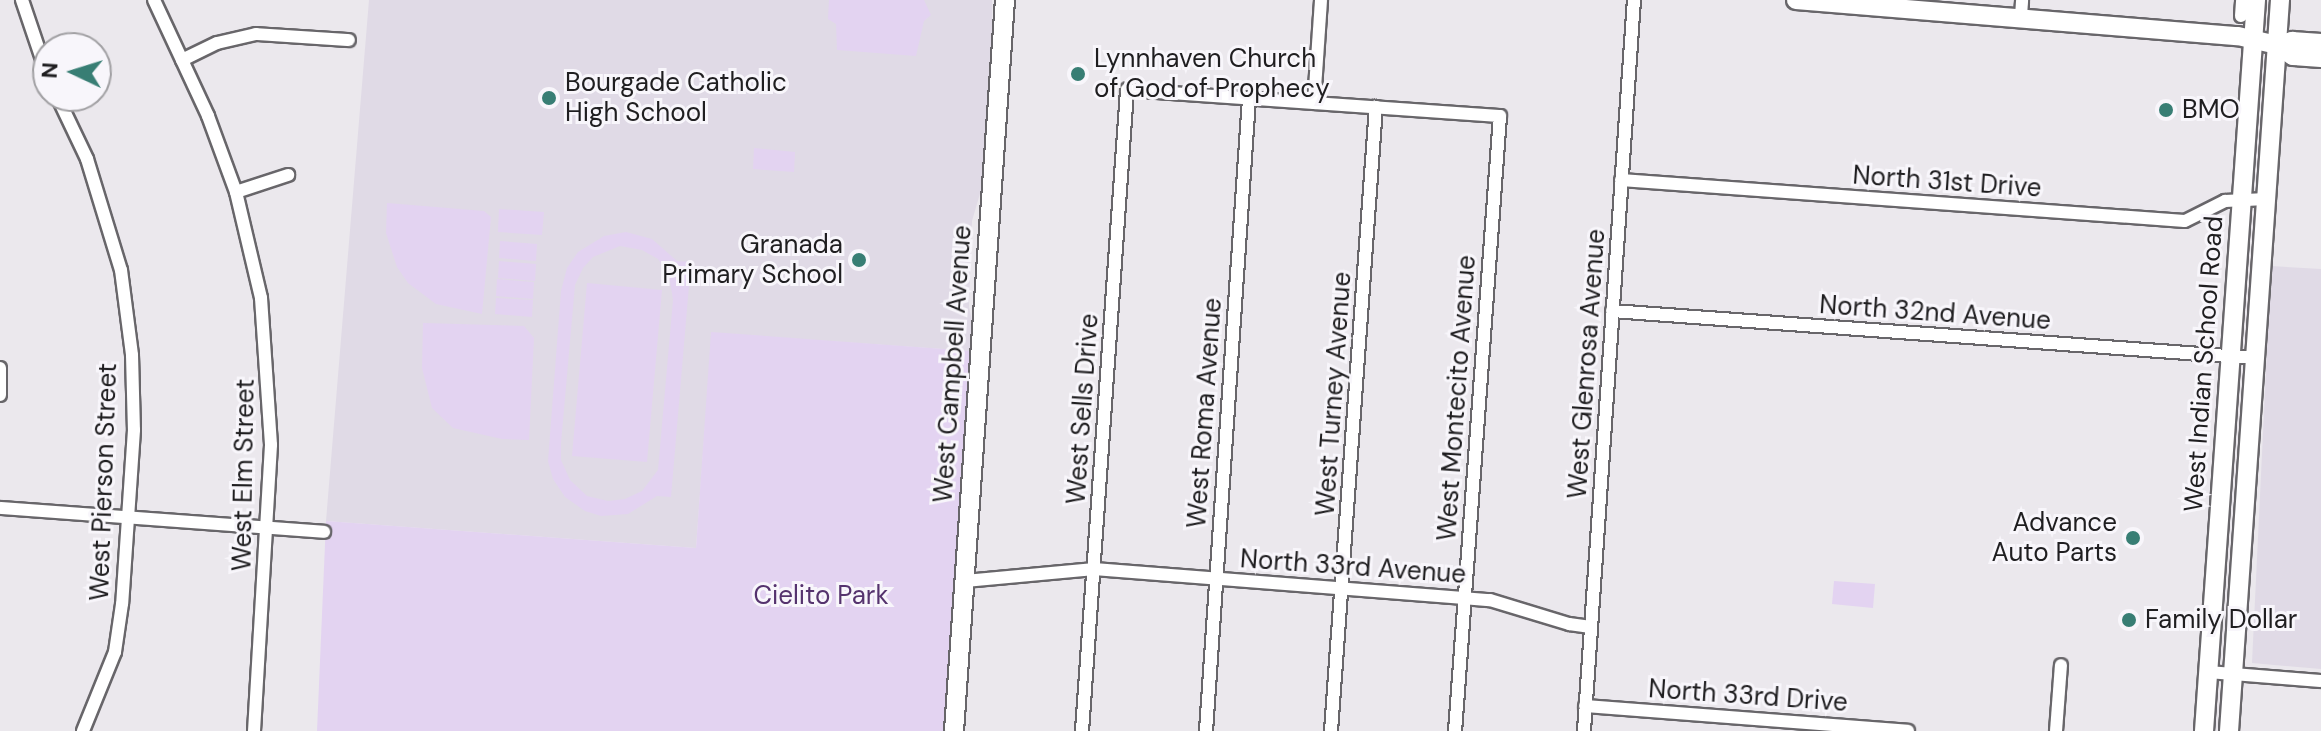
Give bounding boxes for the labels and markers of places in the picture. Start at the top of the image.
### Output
place label: Lynnhaven Church of God of Prophecy [1094,43,1330,104]
marker: Lynnhaven Church of God of Prophecy [1069,65,1087,83]
place label: Bourgade Catholic High School [565,67,787,128]
marker: Bourgade Catholic High School [540,89,558,107]
place label: BMO [2182,94,2240,126]
marker: BMO [2157,101,2175,119]
place label: Granada Primary School [662,229,843,290]
marker: Granada Primary School [850,251,868,269]
place label: Advance Auto Parts [1991,507,2117,568]
marker: Advance Auto Parts [2124,529,2142,547]
place label: Family Dollar [2145,604,2297,636]
marker: Family Dollar [2120,611,2138,629]

